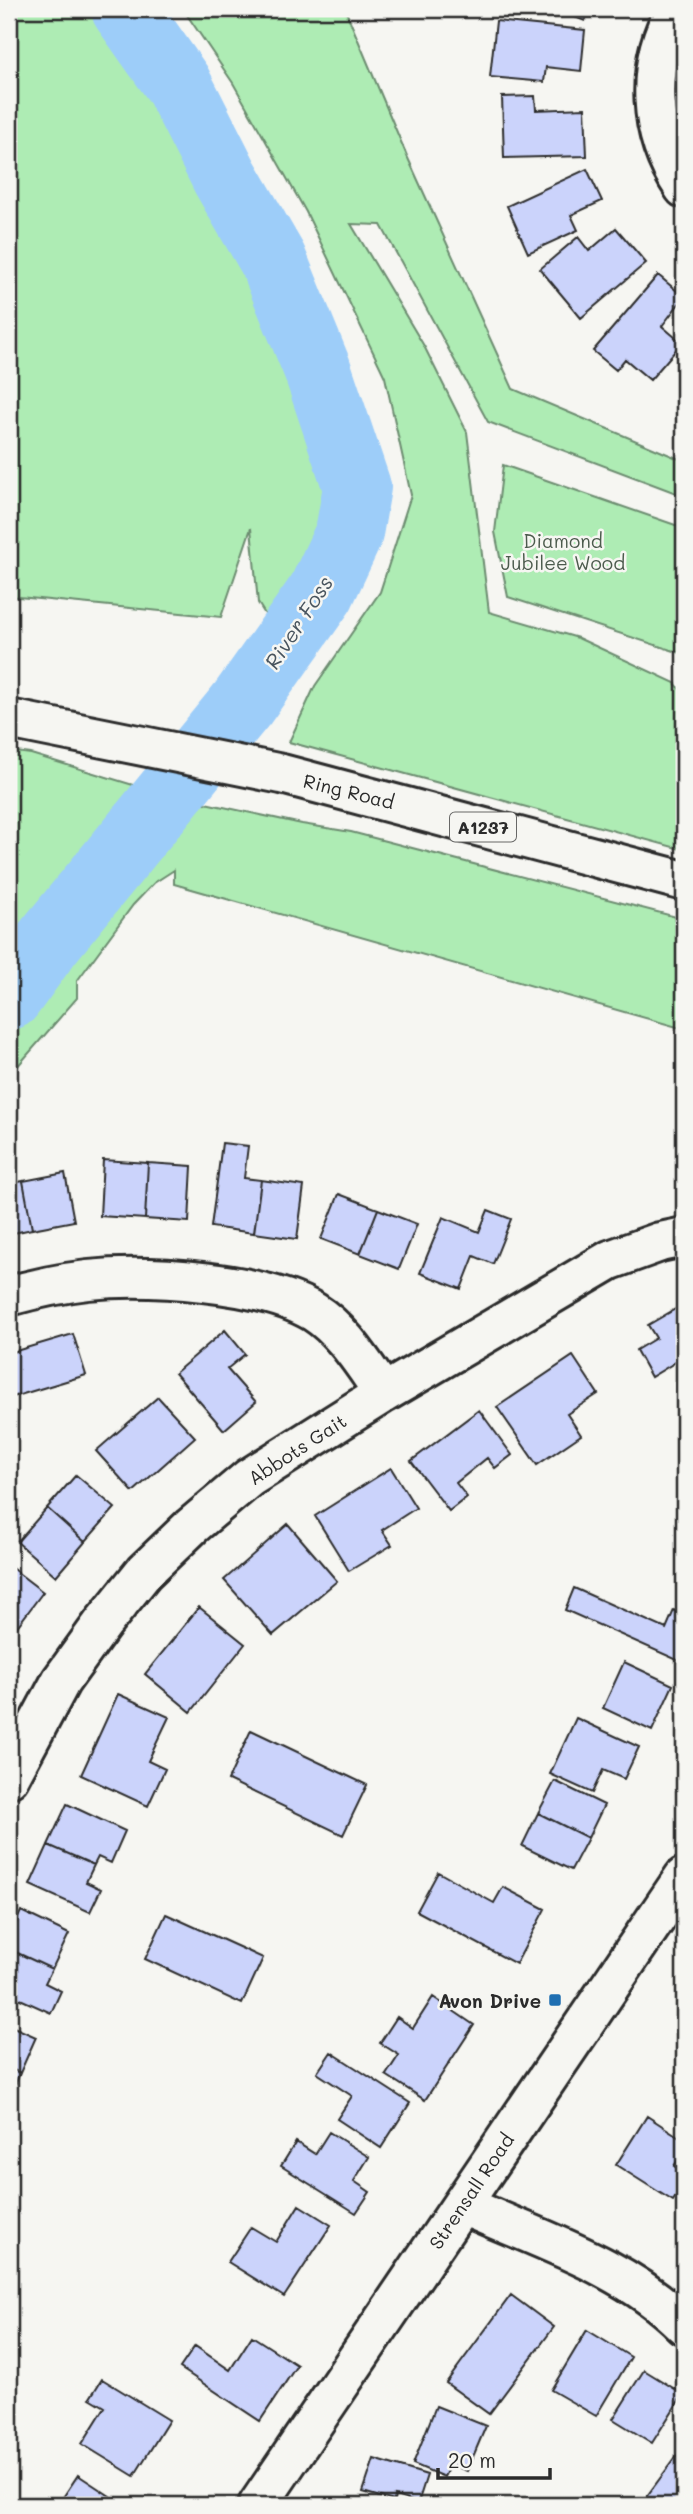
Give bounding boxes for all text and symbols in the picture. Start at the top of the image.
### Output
park label: Diamond Jubilee Wood [501,528,625,575]
water label: River Foss [258,570,338,674]
street label: Ring Road [301,768,397,814]
road number: A1237 [450,812,516,842]
street label: Abbots Gait [243,1408,351,1490]
place label: Avon Drive [439,1988,541,2013]
marker: Avon Drive [547,1992,563,2008]
street label: Strensall Road [423,2128,519,2254]
scale bar [438,2437,550,2481]
text: 20 m [448,2446,496,2473]

